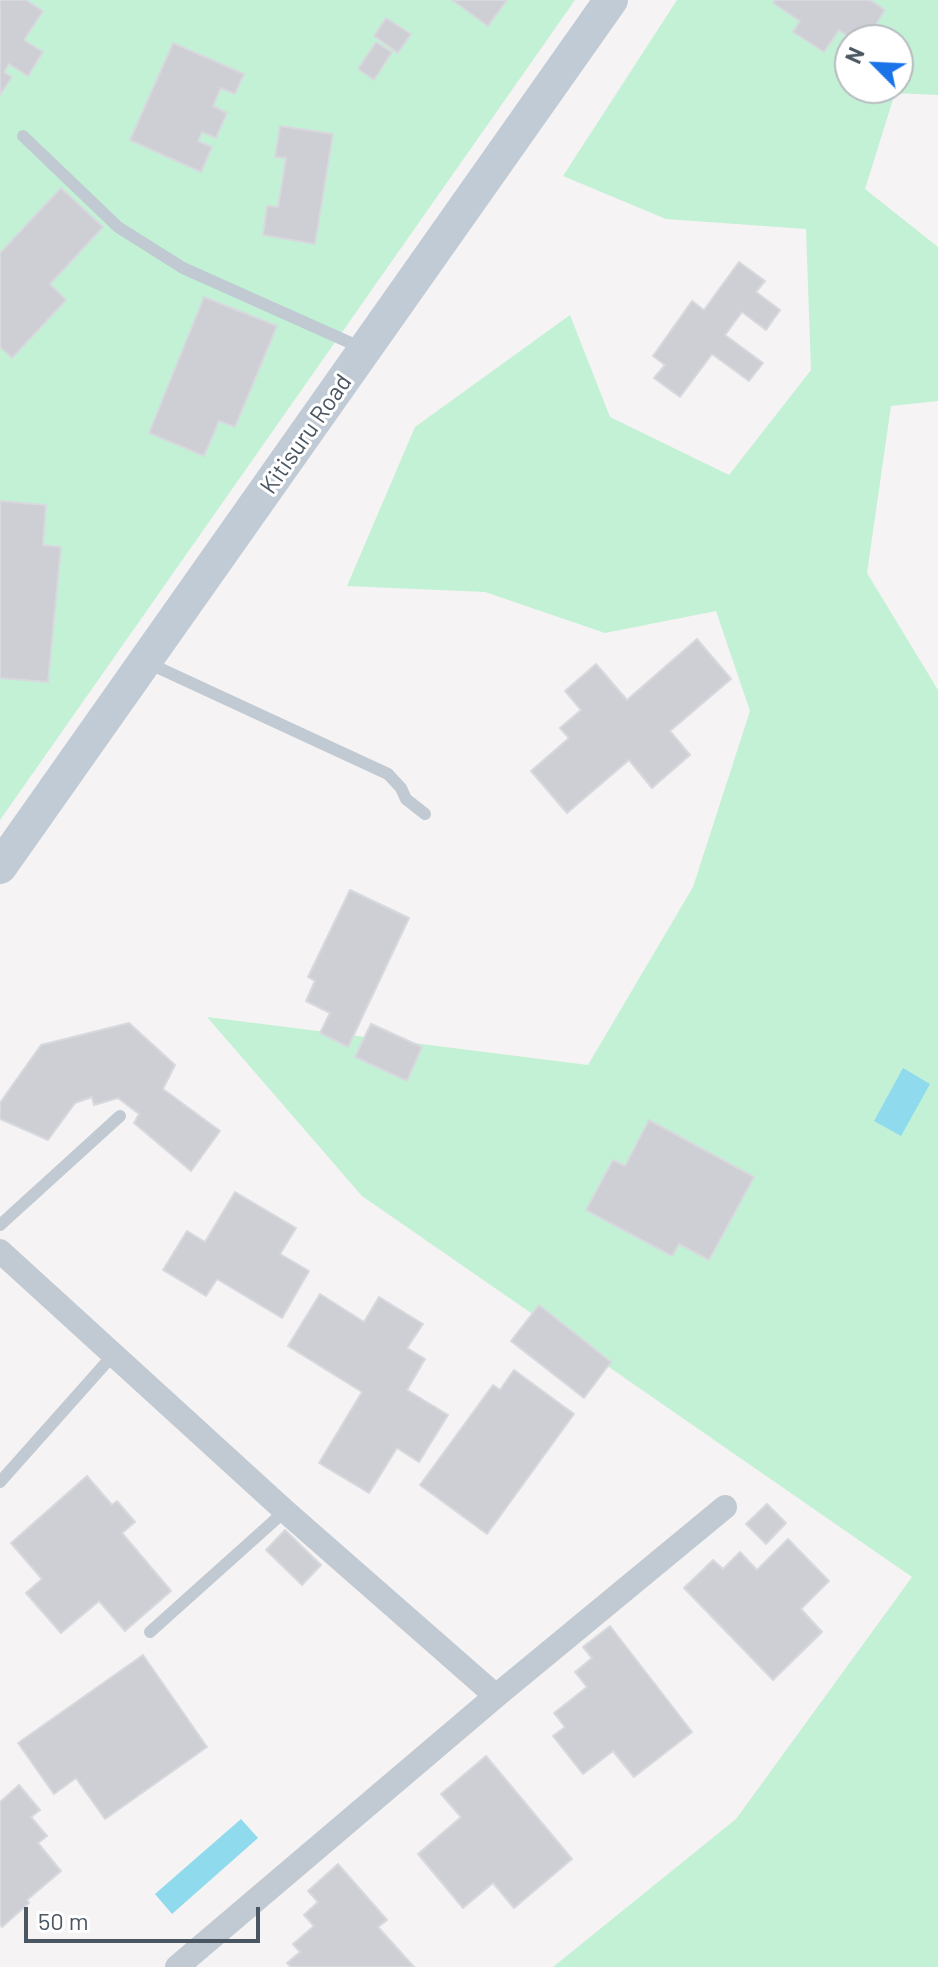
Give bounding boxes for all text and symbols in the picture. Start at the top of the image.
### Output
north arrow [834,24,914,104]
text: N [839,43,869,67]
street label: Kitisuru Road [254,369,358,499]
scale bar [28,1891,264,1941]
text: 50 m [38,1906,89,1935]

